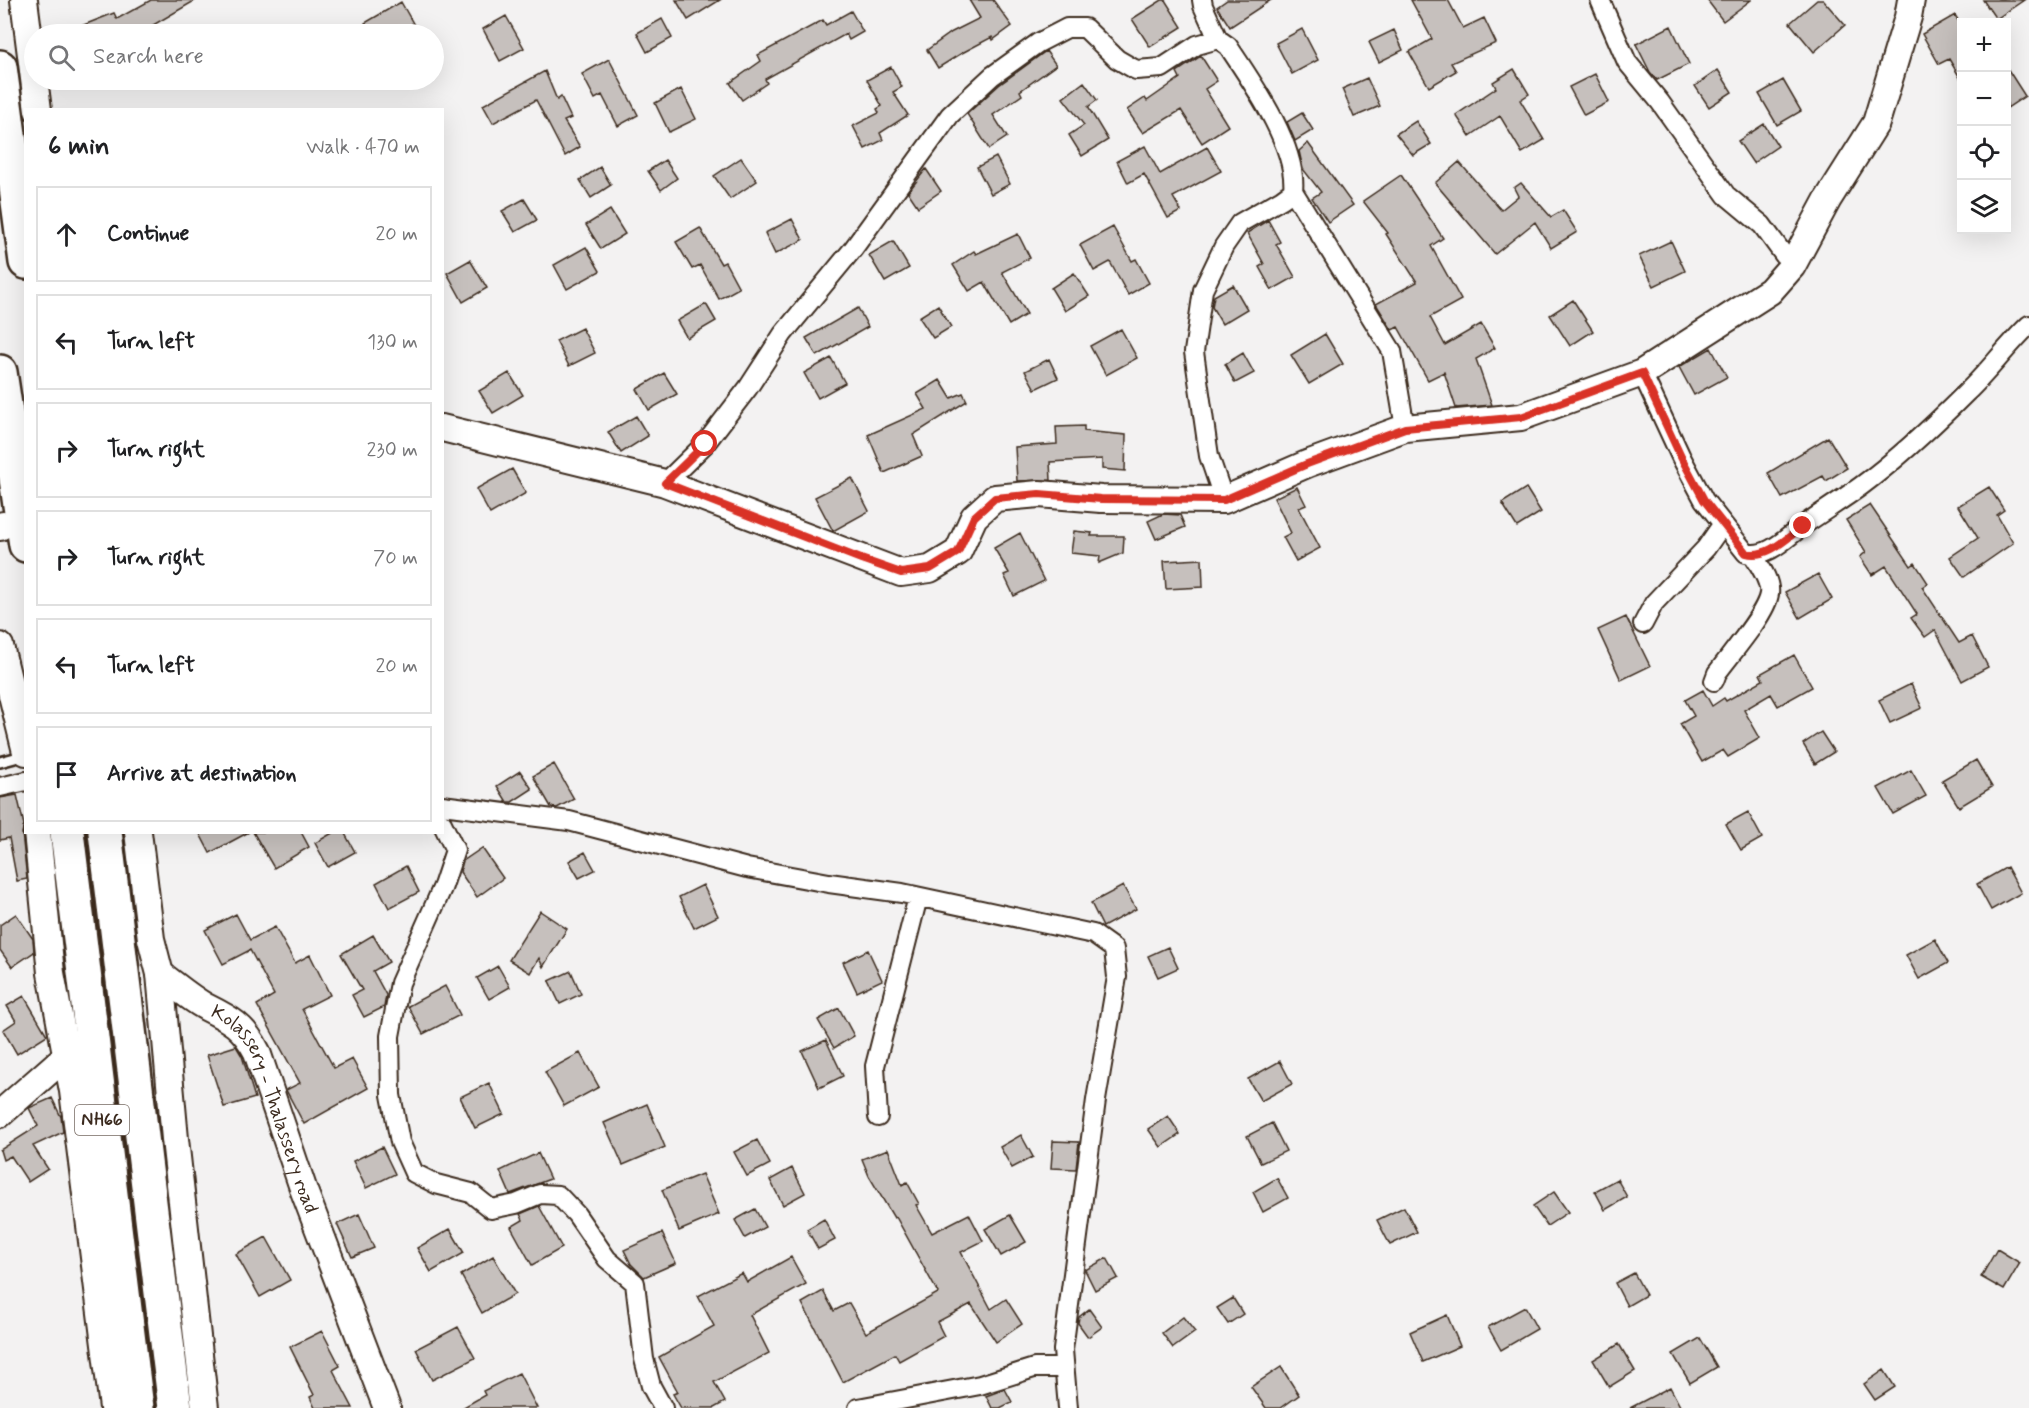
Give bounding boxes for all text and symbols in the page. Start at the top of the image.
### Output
map controls [1957,18,2011,234]
button: + [1957,18,2011,72]
search box [24,24,444,90]
icon: search [45,41,78,74]
text: Search here [93,43,204,71]
button: − [1957,72,2011,126]
button: locate [1957,126,2011,180]
text: 6 min [48,130,110,164]
text: Walk · 470 m [306,134,420,161]
button: layers [1957,180,2011,234]
icon: ahead [50,218,83,251]
text: Continue [107,220,189,248]
text: 20 m [375,221,418,248]
icon: left [50,326,83,359]
text: Turn left [107,328,195,356]
text: 130 m [367,329,418,356]
route start [691,430,717,456]
icon: right [50,434,83,467]
text: Turn right [107,436,205,464]
text: 230 m [366,437,418,464]
route end [1789,512,1815,538]
icon: right [50,542,83,575]
text: Turn right [107,544,205,572]
text: 70 m [373,545,418,572]
icon: left [50,650,83,683]
text: Turn left [107,652,195,680]
text: 20 m [375,653,418,680]
icon: arrive [50,758,83,791]
text: Arrive at destination [107,760,297,788]
street label: Kolassery - Thalassery road [206,998,325,1217]
road number: NH66 [75,1105,129,1135]

